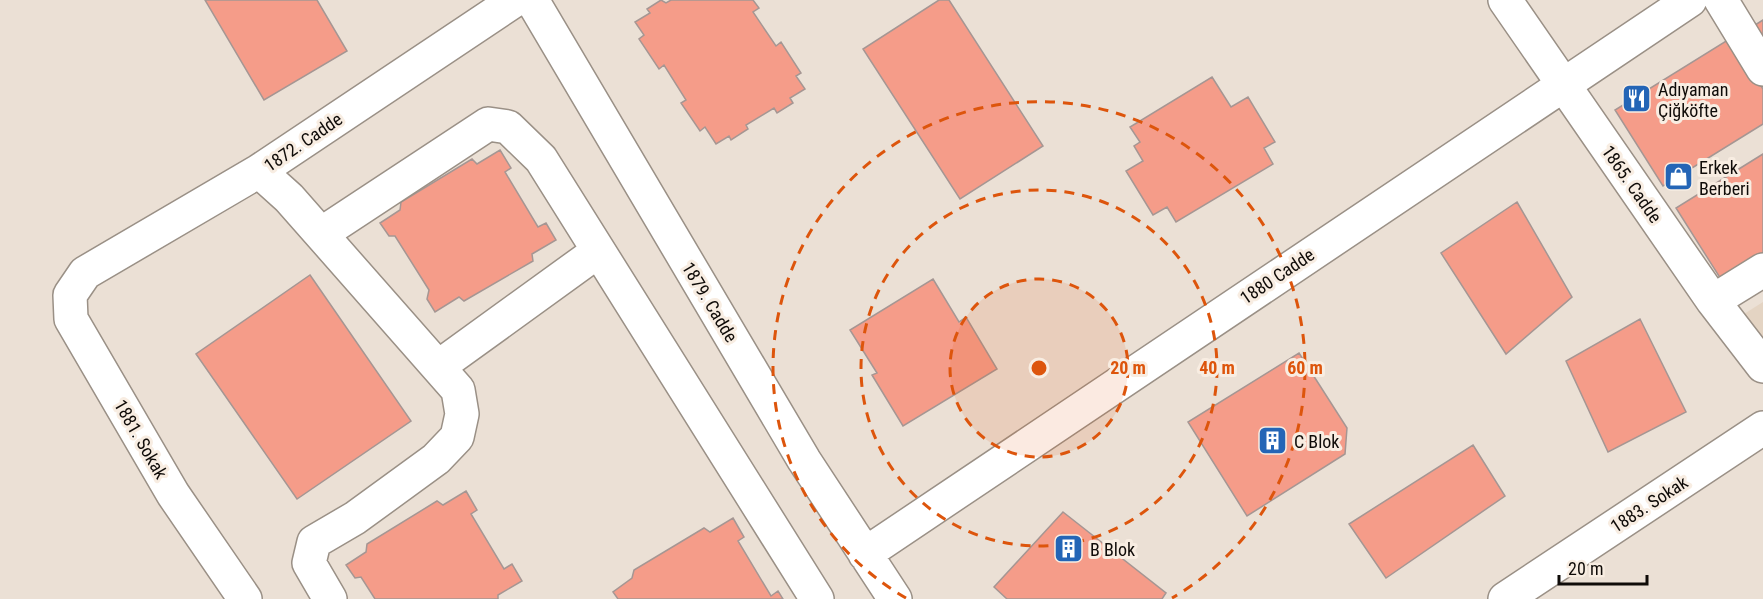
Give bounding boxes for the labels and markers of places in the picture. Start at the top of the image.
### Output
place label: Adıyaman Çiğköfte [1658,79,1728,121]
restaurant icon: Adıyaman Çiğköfte [1621,83,1653,115]
place label: Erkek Berberi [1699,157,1750,199]
shop icon: Erkek Berberi [1662,161,1694,193]
centre of rings [1029,358,1049,378]
building icon: C Blok [1257,425,1289,457]
place label: C Blok [1294,431,1339,452]
building icon: B Blok [1053,533,1085,565]
place label: B Blok [1090,539,1135,560]

